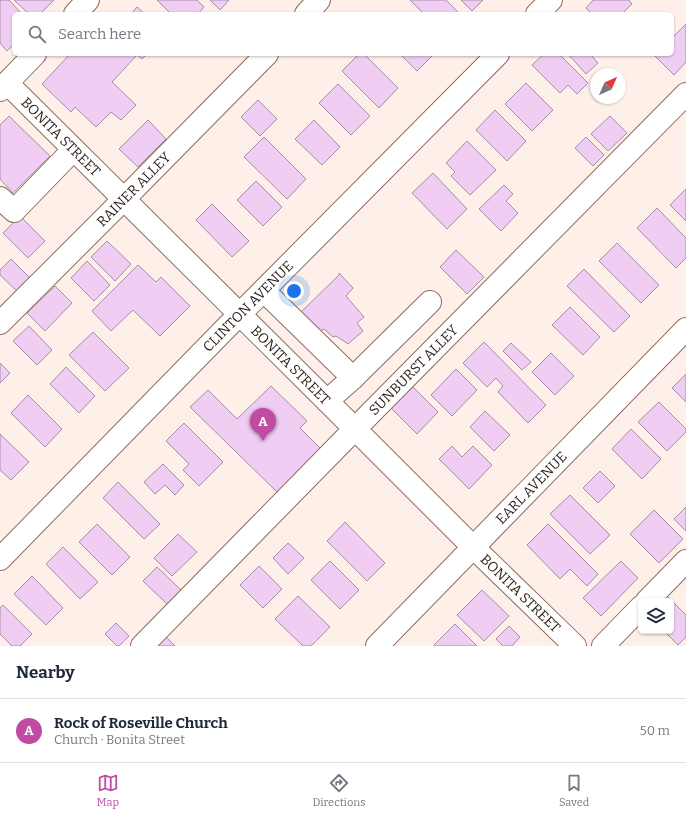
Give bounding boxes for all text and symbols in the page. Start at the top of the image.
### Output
search box [12,12,674,56]
icon: search [26,23,48,45]
text: Search here [58,25,141,43]
north arrow [590,68,626,104]
street label: BONITA STREET [18,94,104,180]
street label: RAINER ALLEY [93,149,174,230]
street label: CLINTON AVENUE [199,257,297,355]
your location [284,281,304,301]
street label: SUNBURST ALLEY [365,321,461,419]
street label: BONITA STREET [248,322,334,408]
pin: A [250,408,276,441]
street label: EARL AVENUE [492,448,570,528]
street label: BONITA STREET [477,551,564,636]
map controls [638,598,674,634]
button: layers [638,598,674,634]
text: Nearby [16,662,75,683]
text: Rock of Roseville Church [54,714,228,732]
text: A [24,723,34,738]
text: 50 m [640,723,670,738]
text: Church · Bonita Street [54,732,185,747]
tab: Map [97,772,119,809]
tab: Directions [313,772,365,809]
tab: Saved [559,772,589,809]

